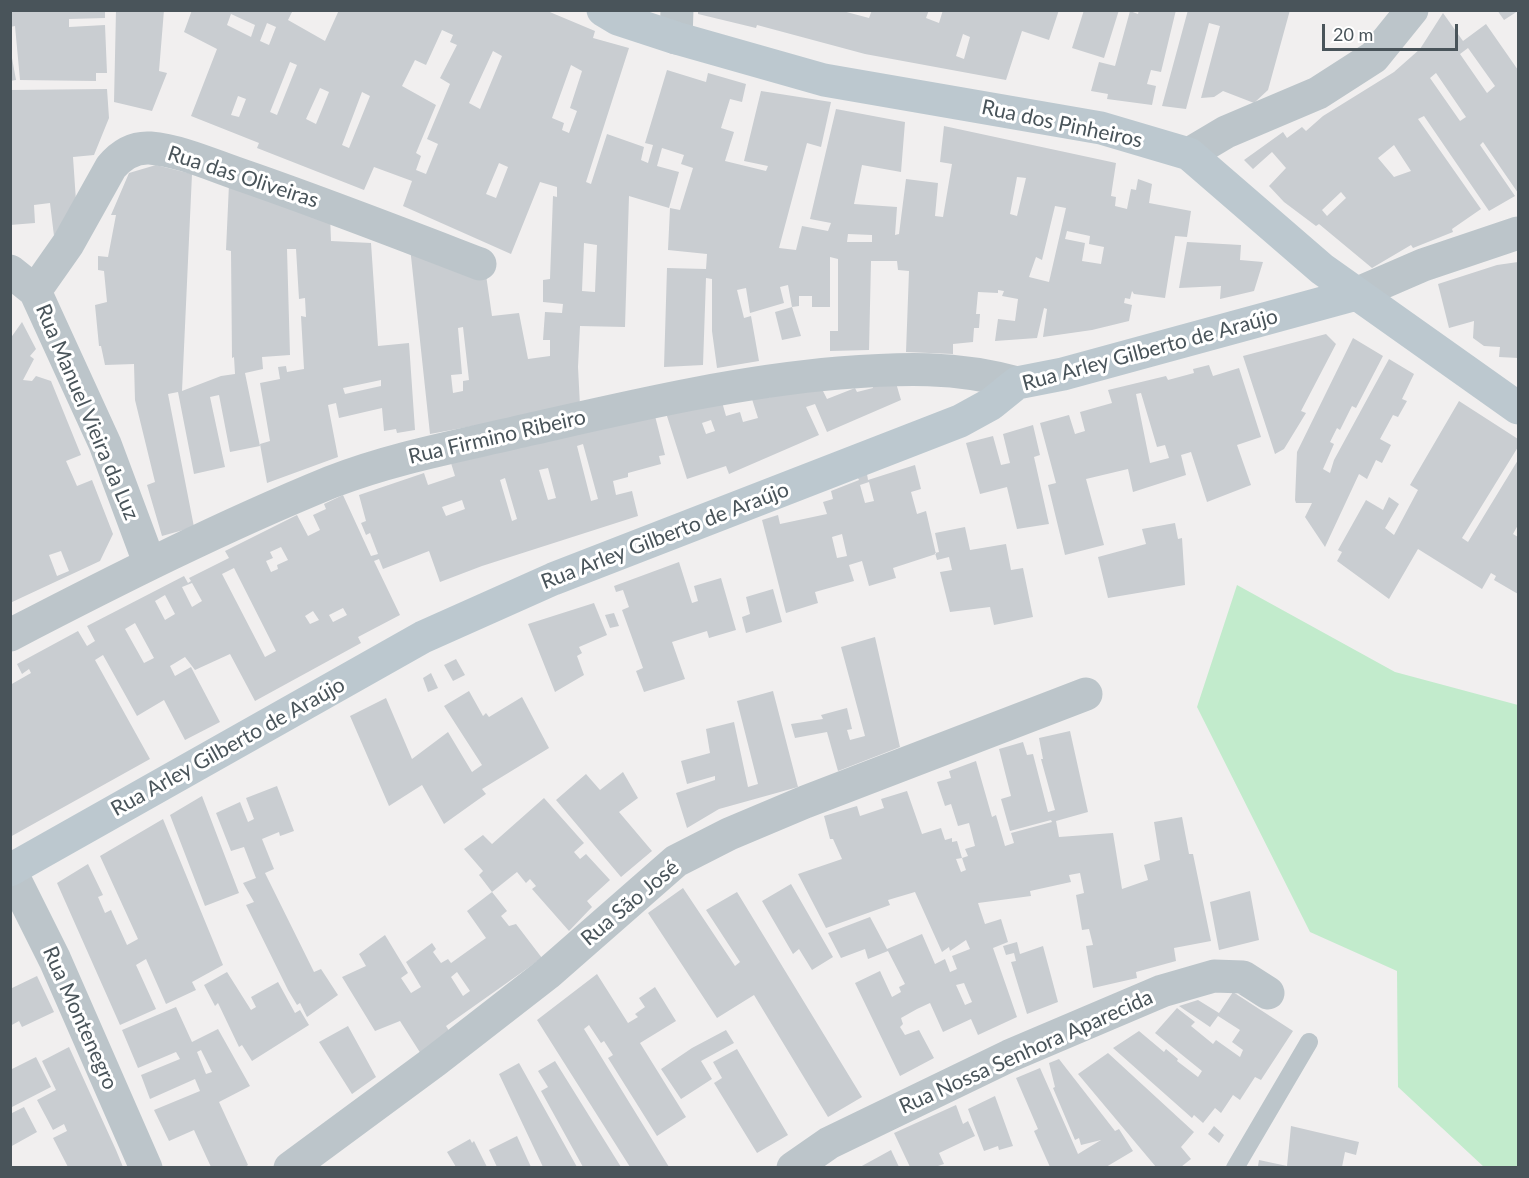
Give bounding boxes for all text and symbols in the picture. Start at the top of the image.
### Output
scale bar [1325,12,1462,50]
text: 20 m [1333,23,1373,45]
street label: Rua dos Pinheiros [979,95,1145,153]
street label: Rua das Oliveiras [164,141,322,213]
street label: Rua Manuel Vieira da Luz [30,300,144,524]
street label: Rua Arley Gilberto de Araújo [1019,304,1281,396]
street label: Rua Firmino Ribeiro [406,404,588,470]
street label: Rua Arley Gilberto de Araújo [537,477,793,595]
street label: Rua Arley Gilberto de Araújo [107,672,349,822]
street label: Rua São José [576,855,684,951]
street label: Rua Montenegro [37,942,123,1094]
street label: Rua Nossa Senhora Aparecida [895,985,1157,1119]

